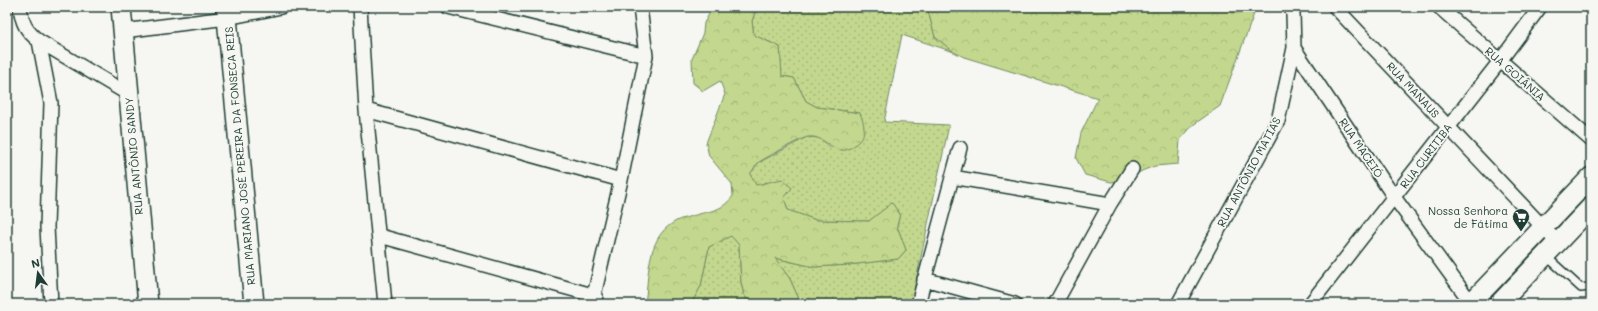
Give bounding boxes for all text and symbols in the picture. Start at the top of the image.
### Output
street label: RUA MARIANO JOSÉ PEREIRA DA FONSECA REIS [221,26,258,286]
street label: RUA GOIÂNIA [1482,43,1549,104]
street label: RUA MANAUS [1384,59,1443,121]
street label: RUA ANTÔNIO SANDY [121,97,146,215]
street label: RUA ANTÔNIO MATIAS [1213,114,1284,229]
street label: RUA MACEIÓ [1336,115,1387,181]
street label: RUA CURITIBA [1396,120,1455,191]
place label: Nossa Senhora de Fátima [1428,203,1508,231]
supermarket icon: Nossa Senhora de Fátima [1511,207,1531,232]
north arrow [18,253,58,293]
text: N [30,255,41,271]

